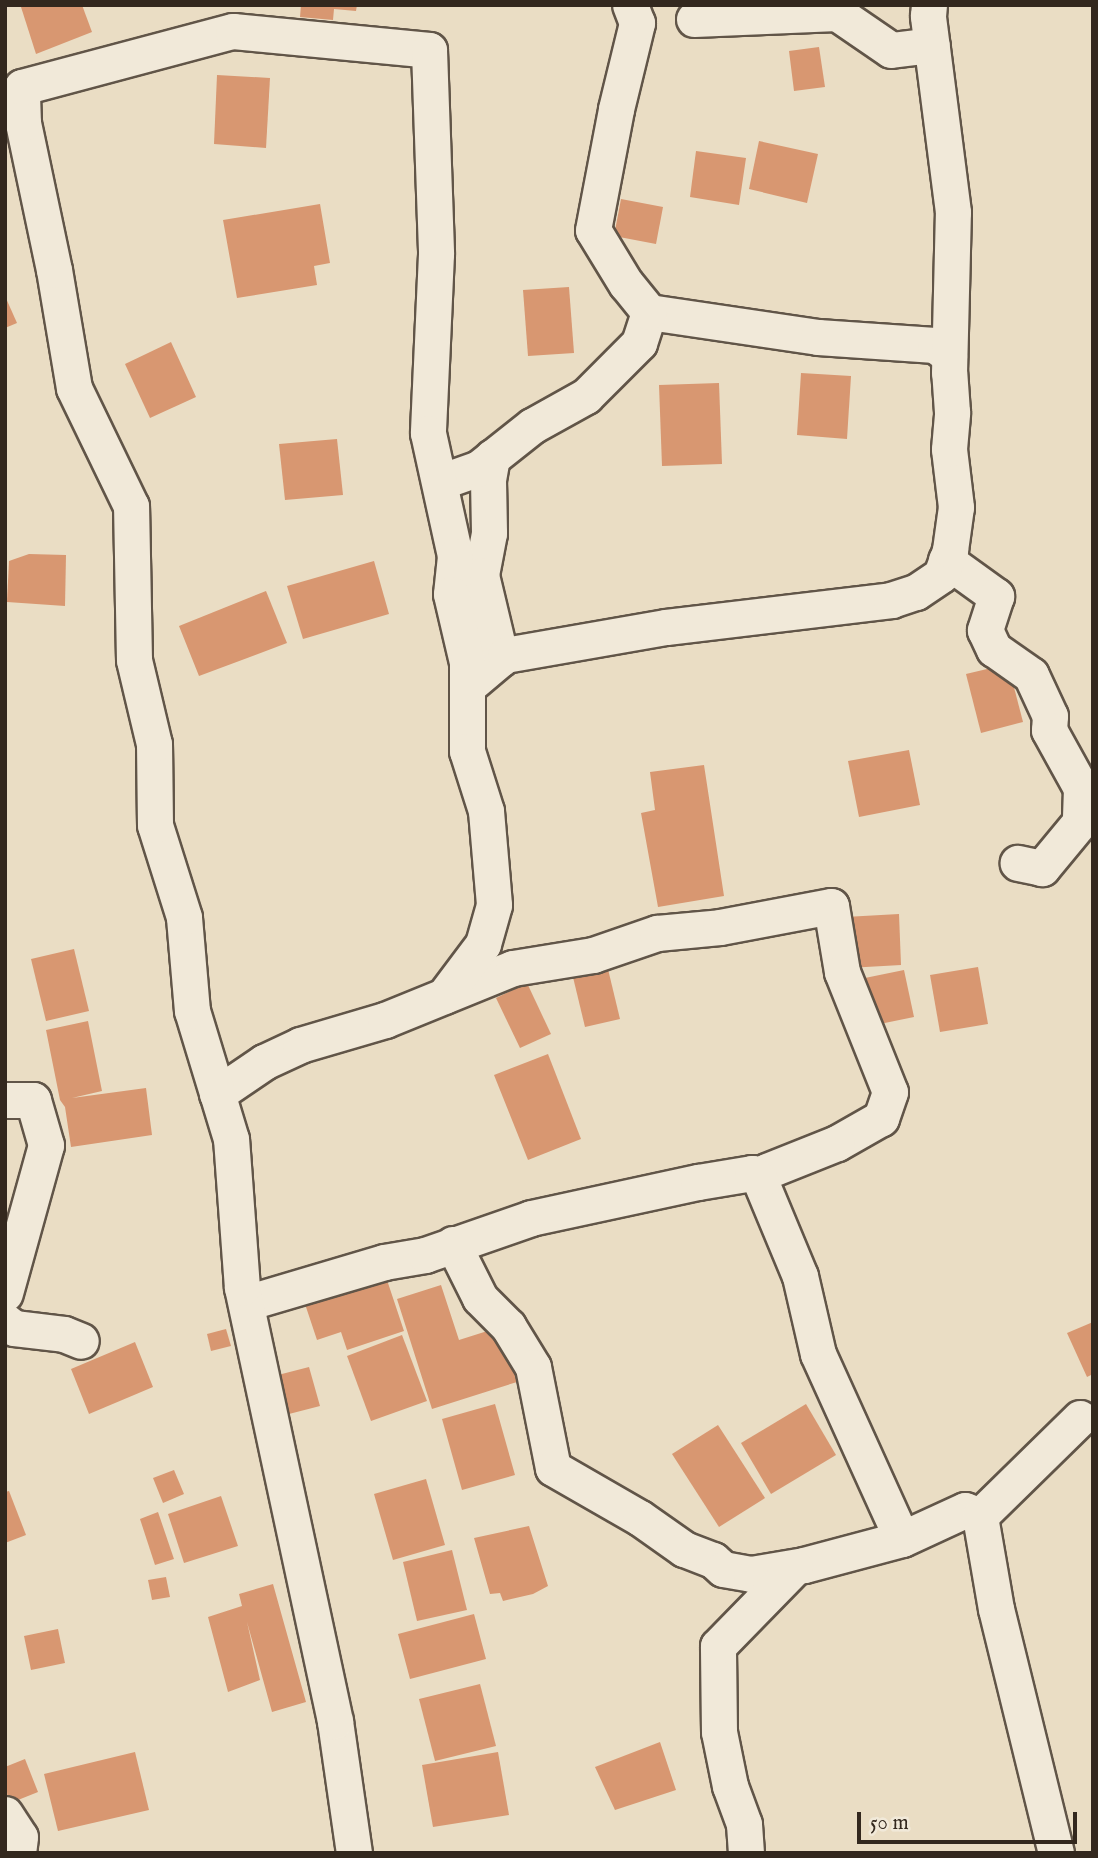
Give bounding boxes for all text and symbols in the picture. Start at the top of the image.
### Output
scale bar [860,1798,1080,1842]
text: 50 m [870,1810,909,1837]

